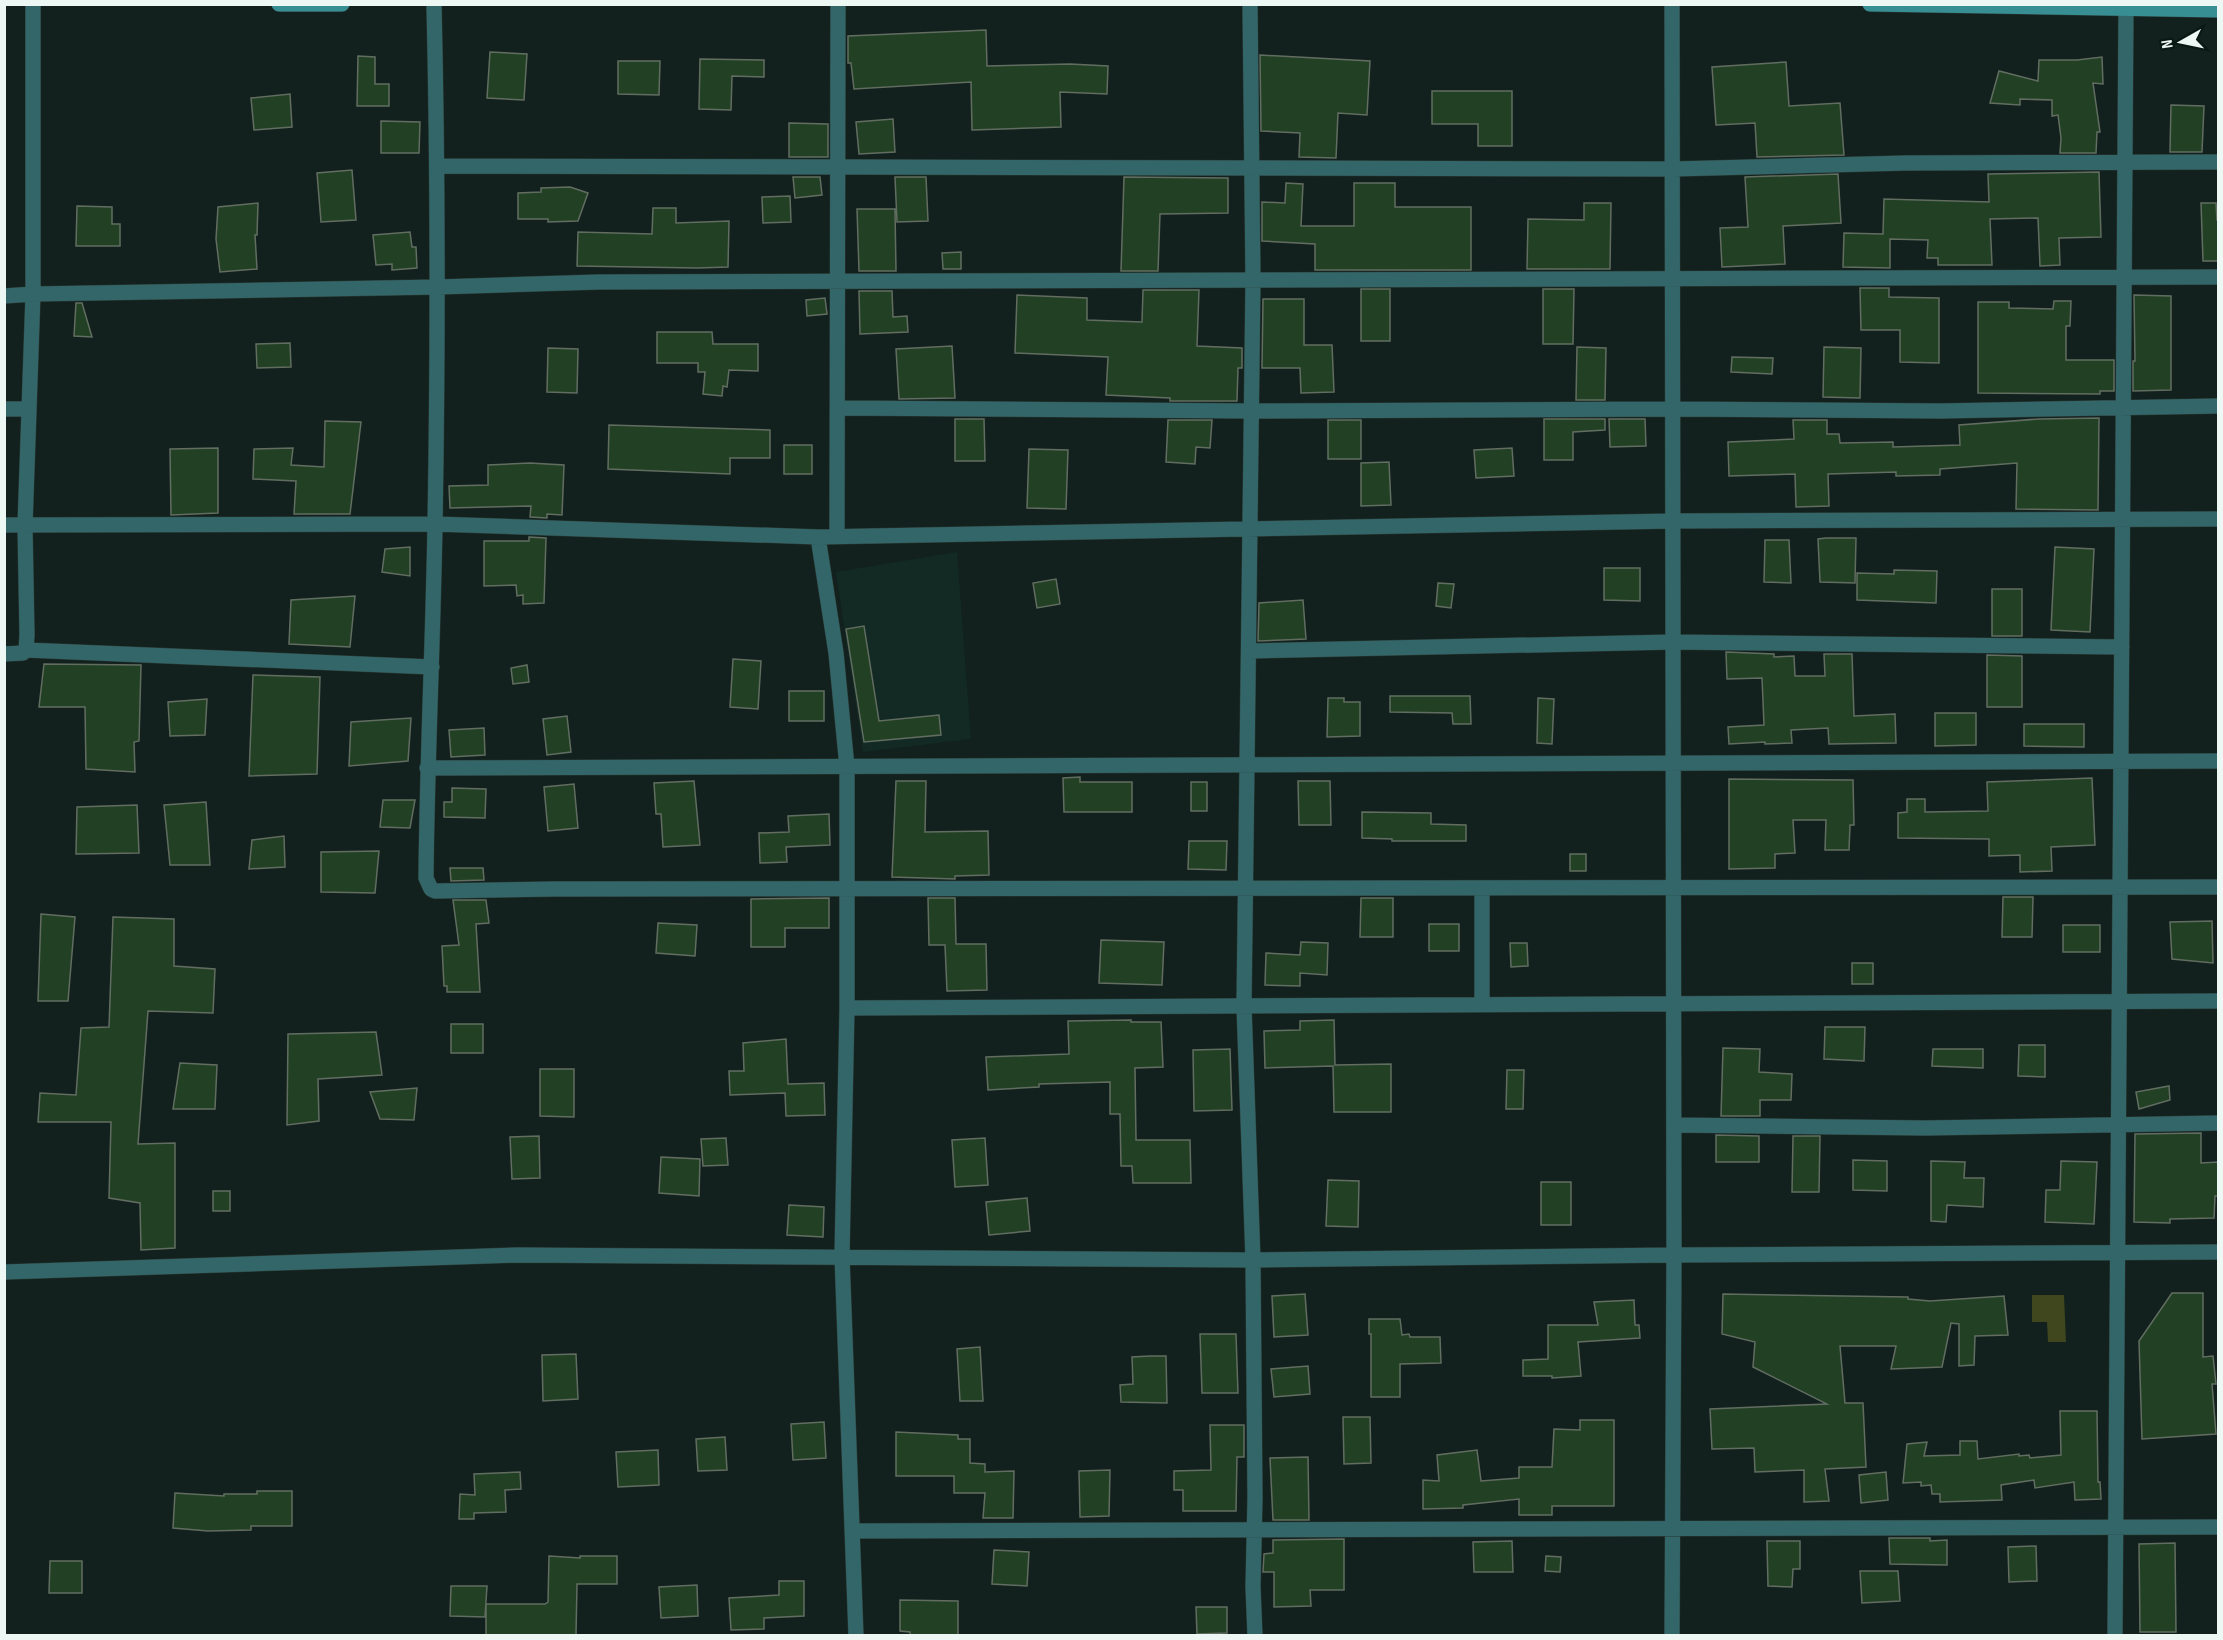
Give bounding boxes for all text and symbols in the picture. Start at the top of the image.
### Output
north arrow [2151,12,2211,72]
text: N [2158,38,2178,50]

